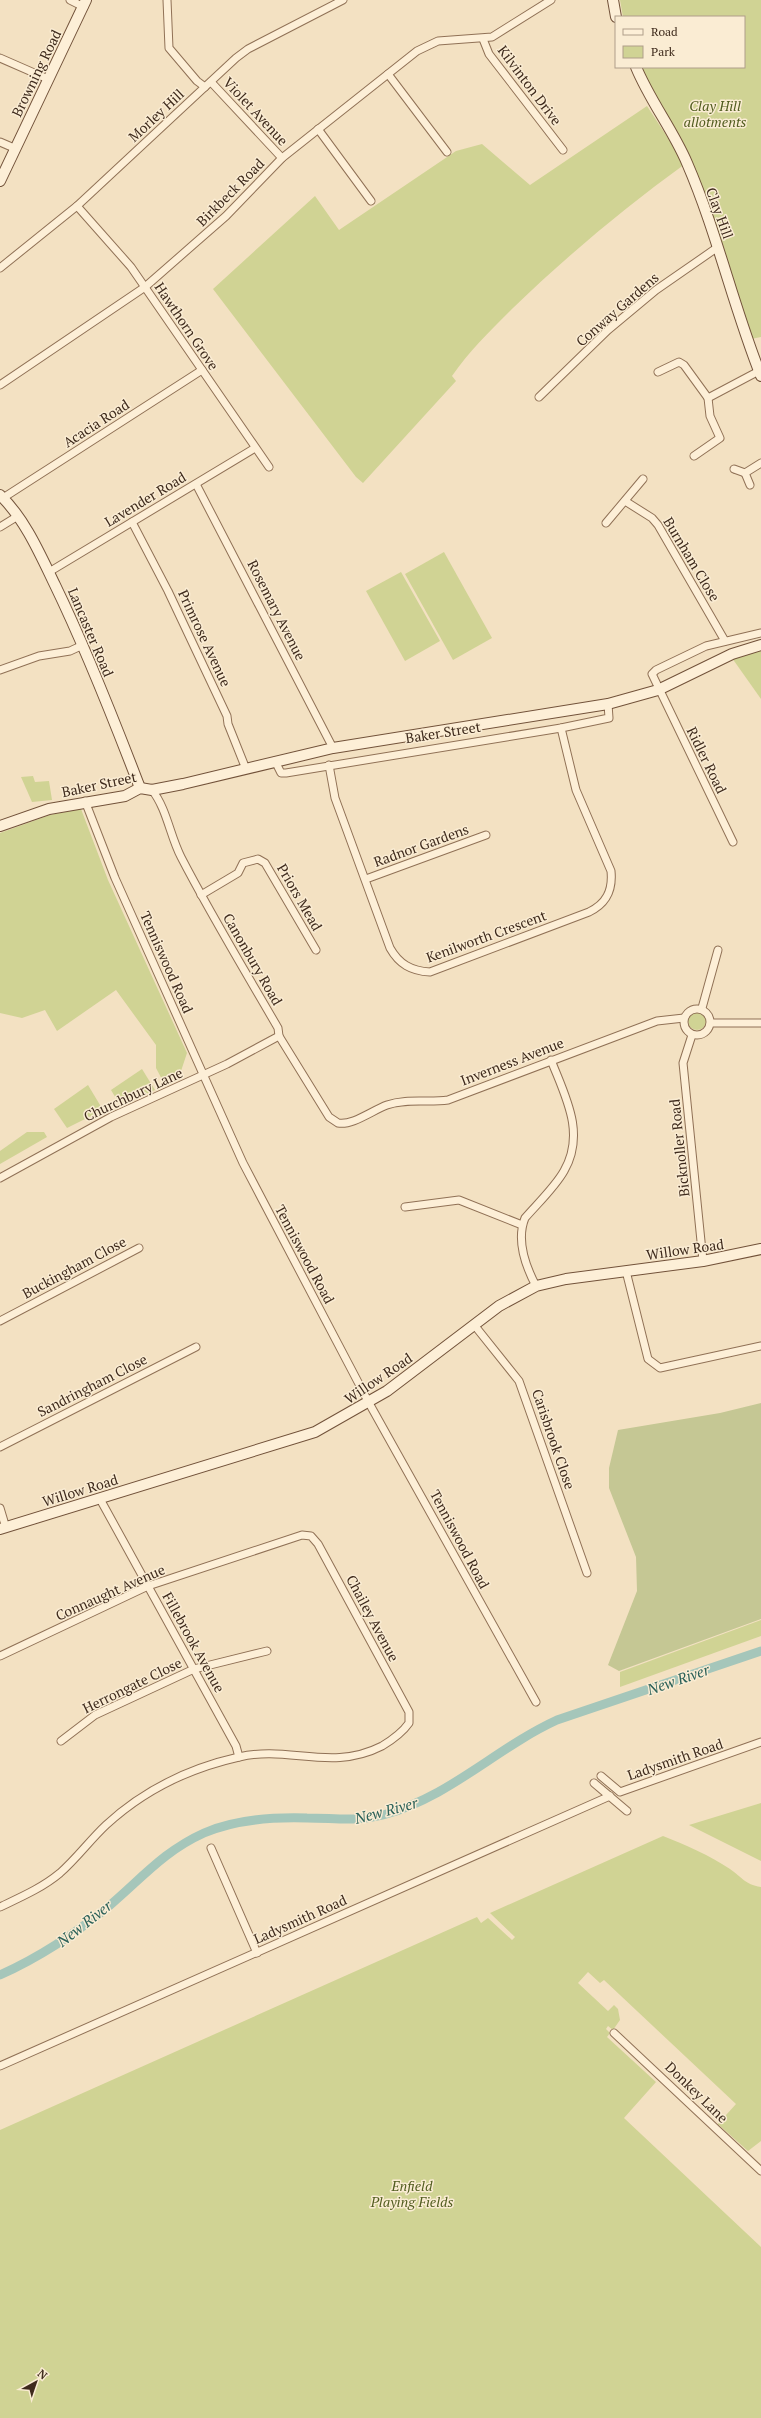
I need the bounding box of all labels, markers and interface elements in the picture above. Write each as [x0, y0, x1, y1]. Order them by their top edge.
legend [615, 16, 745, 68]
text: Road [651, 24, 678, 39]
street label: Browning Road [7, 26, 65, 120]
street label: Kilvinton Drive [494, 41, 566, 129]
text: Park [651, 44, 676, 59]
street label: Violet Avenue [219, 73, 293, 149]
street label: Morley Hill [124, 84, 188, 146]
park label: Clay Hill allotments [684, 96, 747, 131]
street label: Birkbeck Road [192, 154, 268, 230]
street label: Clay Hill [702, 185, 738, 241]
street label: Conway Gardens [572, 268, 662, 350]
street label: Hawthorn Grove [151, 278, 223, 374]
street label: Acacia Road [59, 394, 133, 451]
street label: Lavender Road [101, 467, 189, 531]
street label: Burnham Close [659, 513, 725, 605]
street label: Rosemary Avenue [243, 557, 311, 663]
street label: Lancaster Road [64, 585, 118, 680]
street label: Primrose Avenue [174, 586, 236, 690]
street label: Baker Street [404, 717, 483, 747]
street label: Ridler Road [683, 723, 731, 797]
street label: Baker Street [60, 767, 139, 801]
street label: Radnor Gardens [371, 819, 471, 871]
street label: Priors Mead [273, 860, 327, 934]
street label: Kenilworth Crescent [423, 905, 549, 967]
street label: Tenniswood Road [136, 908, 198, 1016]
street label: Canonbury Road [219, 909, 287, 1009]
street label: Inverness Avenue [458, 1033, 566, 1089]
street label: Churchbury Lane [80, 1063, 186, 1125]
street label: Bicknoller Road [664, 1098, 694, 1198]
street label: Tenniswood Road [271, 1201, 339, 1307]
street label: Buckingham Close [19, 1232, 129, 1302]
street label: Willow Road [645, 1234, 725, 1264]
street label: Willow Road [340, 1348, 416, 1408]
street label: Sandringham Close [34, 1349, 150, 1421]
street label: Carisbrook Close [528, 1386, 580, 1492]
street label: Willow Road [40, 1469, 120, 1511]
street label: Tenniswood Road [426, 1486, 494, 1592]
street label: Connaught Avenue [52, 1559, 168, 1625]
street label: Chailey Avenue [342, 1571, 404, 1665]
street label: Fillebrook Avenue [159, 1588, 229, 1696]
street label: Herrongate Close [79, 1653, 185, 1717]
water label: New River [643, 1659, 713, 1699]
street label: Ladysmith Road [625, 1734, 726, 1784]
water label: New River [351, 1792, 421, 1828]
street label: Ladysmith Road [250, 1890, 350, 1948]
water label: New River [52, 1895, 116, 1951]
street label: Donkey Lane [661, 2057, 733, 2127]
park label: Enfield Playing Fields [370, 2176, 454, 2211]
north arrow [16, 2362, 56, 2402]
text: N [35, 2366, 51, 2383]

